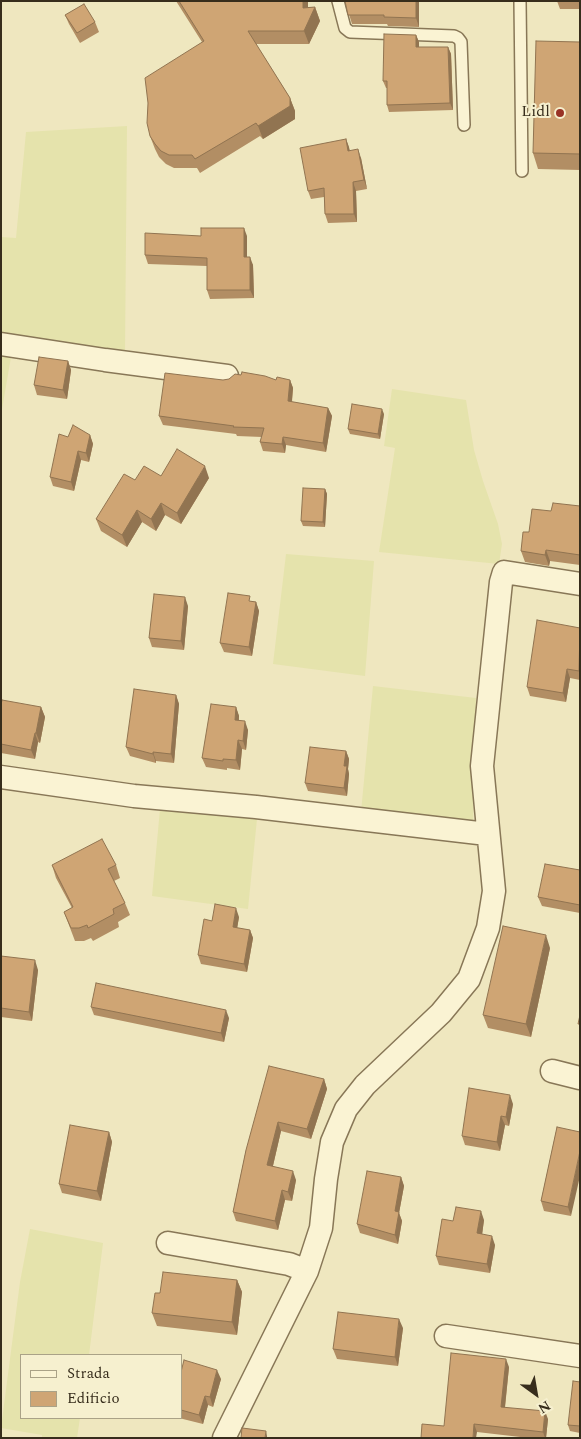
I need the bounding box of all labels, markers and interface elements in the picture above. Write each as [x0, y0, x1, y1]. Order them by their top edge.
place label: Lidl [521, 103, 550, 123]
marker: Lidl [554, 107, 566, 119]
legend [20, 1354, 182, 1419]
text: Strada [67, 1362, 110, 1385]
north arrow [511, 1369, 561, 1419]
text: Edificio [67, 1387, 120, 1410]
text: N [534, 1395, 555, 1419]

